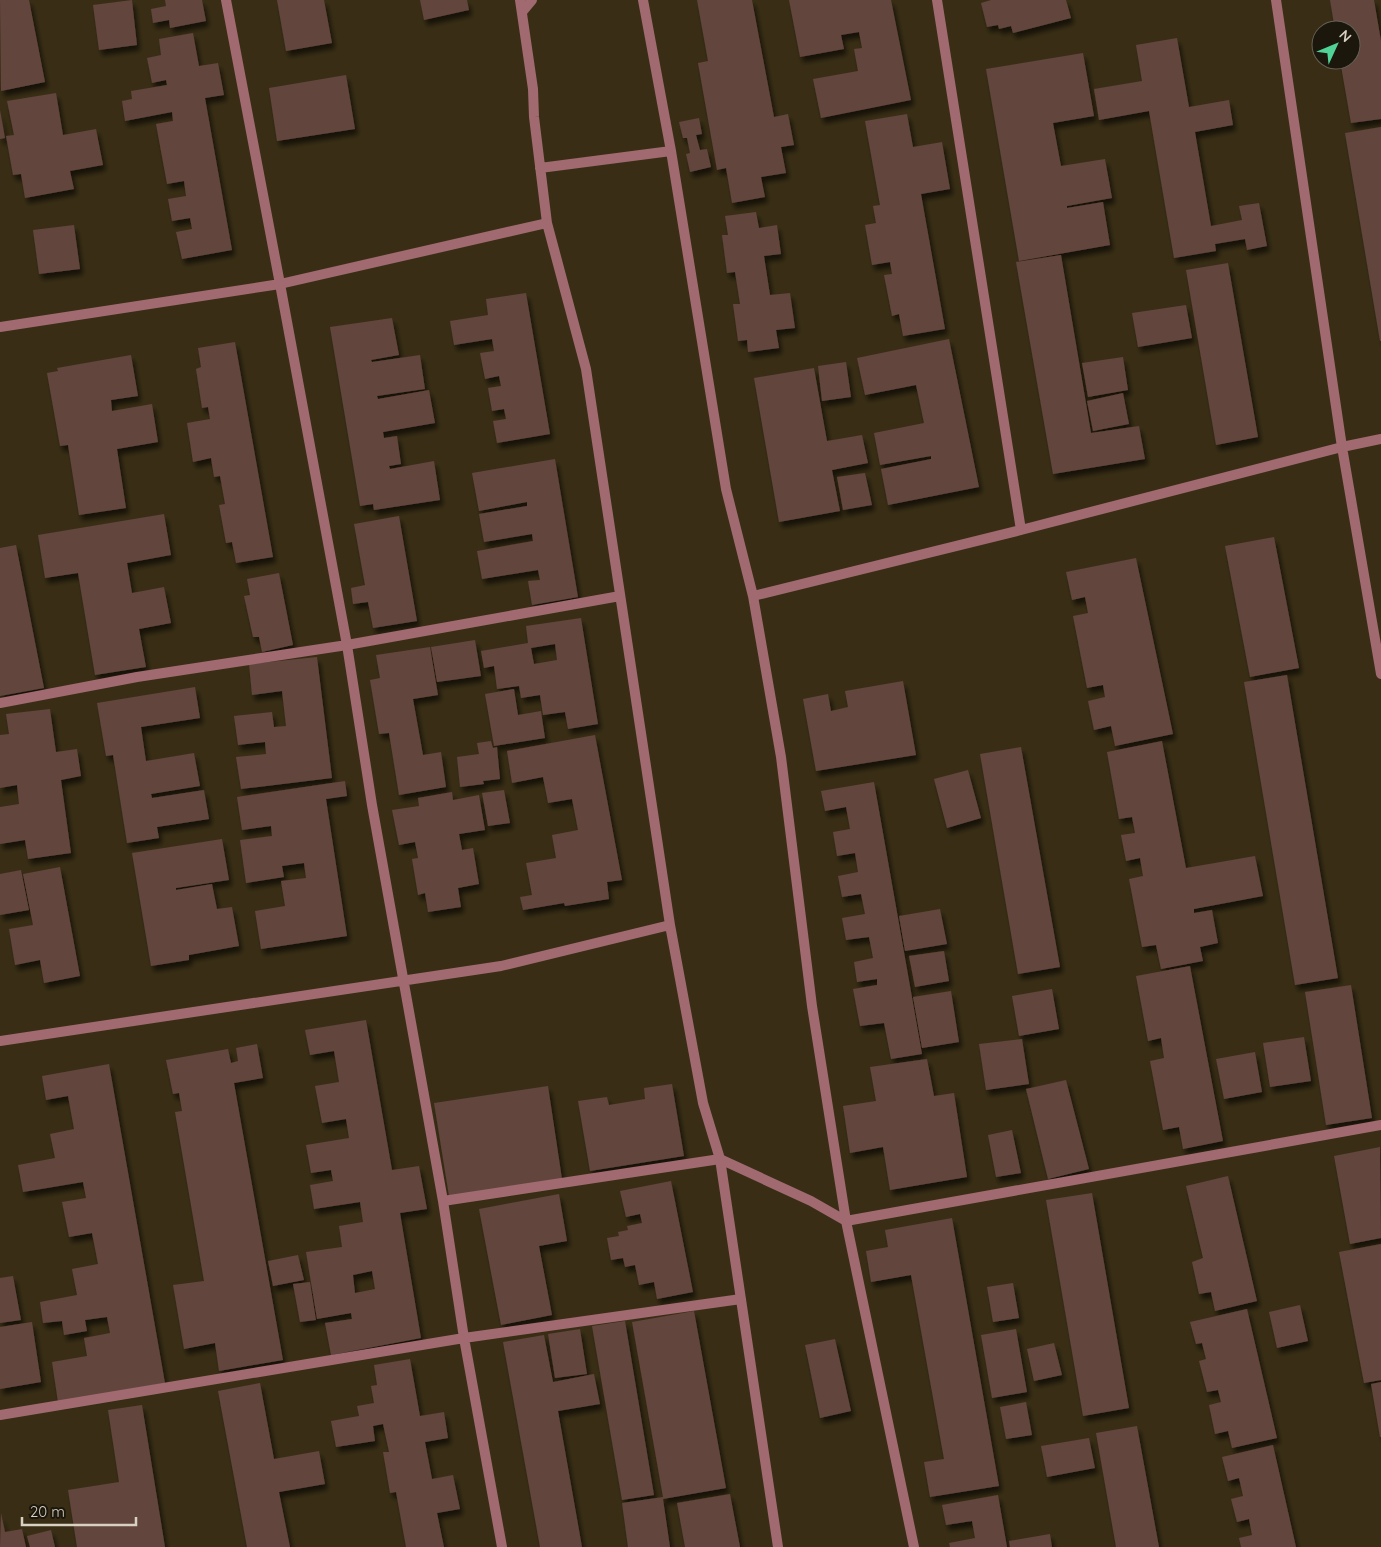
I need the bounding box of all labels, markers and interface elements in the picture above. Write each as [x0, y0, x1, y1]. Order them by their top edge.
north arrow [1311, 20, 1361, 70]
text: N [1335, 26, 1355, 46]
scale bar [22, 1494, 136, 1526]
text: 20 m [30, 1502, 65, 1521]

